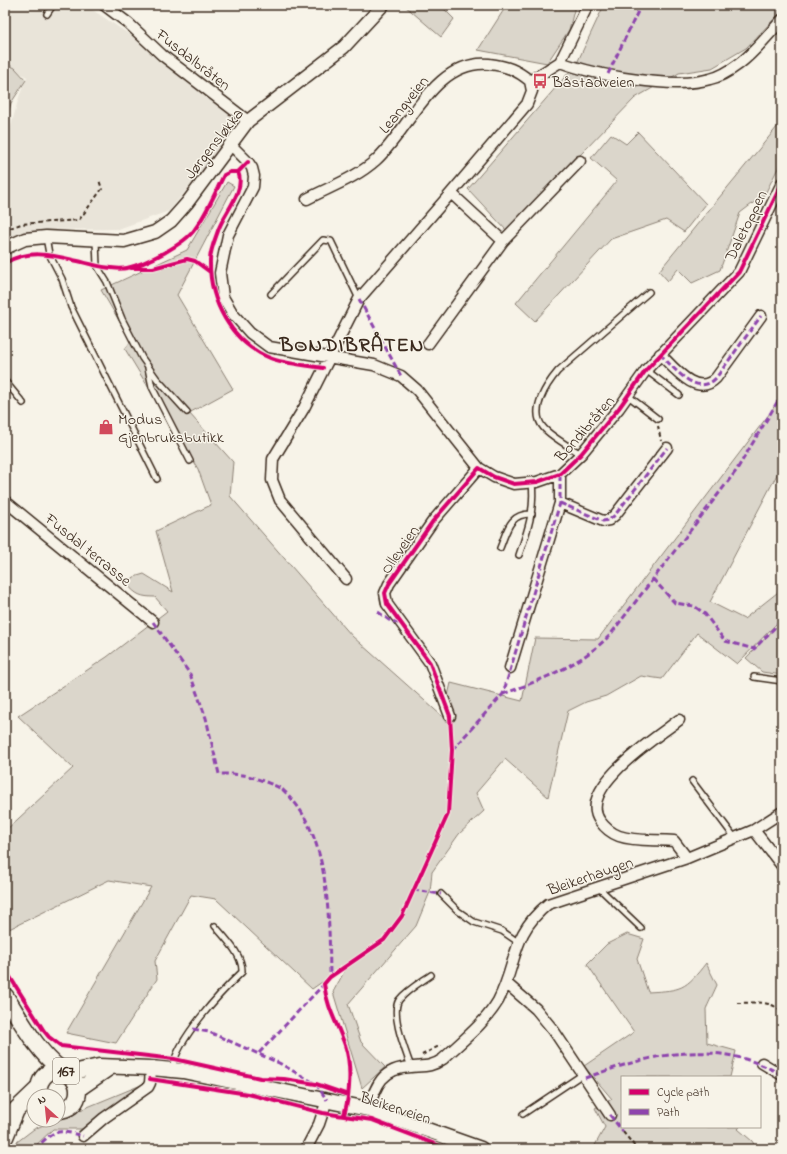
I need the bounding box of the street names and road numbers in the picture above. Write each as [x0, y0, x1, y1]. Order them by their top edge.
street label: Fusdalbråten [149, 23, 235, 98]
street label: Leangveien [374, 71, 436, 139]
street label: Jørgensløkka [179, 103, 250, 185]
street label: Daletoppen [719, 186, 774, 266]
street label: Bondibråten [549, 391, 621, 469]
street label: Fusdal terrasse [38, 507, 137, 594]
street label: Olleveien [375, 521, 426, 579]
street label: Bleikerhaugen [544, 851, 637, 903]
road number: 167 [53, 1058, 79, 1084]
street label: Bleikerveien [356, 1086, 434, 1132]

